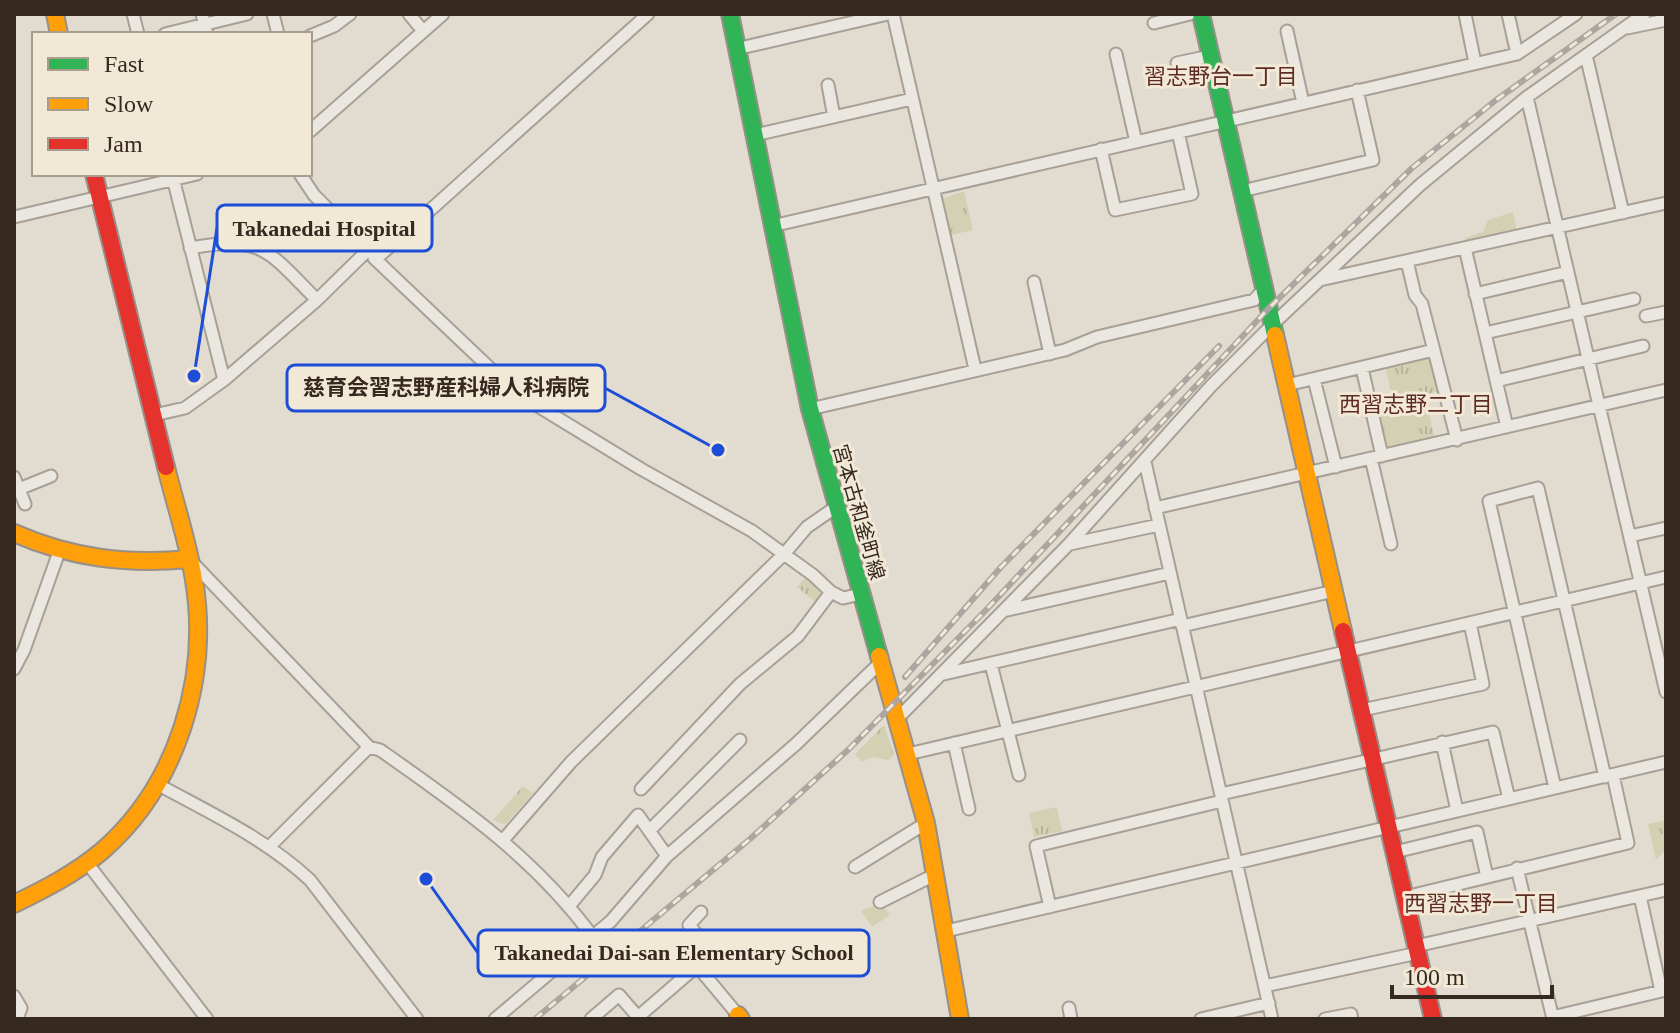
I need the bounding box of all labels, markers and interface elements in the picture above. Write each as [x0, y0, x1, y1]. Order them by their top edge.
legend [32, 32, 312, 176]
text: Fast [104, 51, 144, 77]
district label: 習志野台一丁目 [1144, 64, 1298, 89]
text: Slow [104, 91, 154, 117]
text: Jam [104, 131, 143, 157]
callout: Takanedai Hospital [217, 205, 432, 251]
text: Takanedai Hospital [232, 216, 416, 241]
callout: 慈育会習志野産科婦人科病院 [287, 365, 605, 411]
text: 慈育会習志野産科婦人科病院 [303, 375, 589, 400]
district label: 西習志野二丁目 [1339, 392, 1493, 417]
street label: 宮本古和釜町線 [829, 442, 889, 582]
district label: 西習志野一丁目 [1404, 891, 1558, 916]
callout: Takanedai Dai-san Elementary School [478, 930, 869, 976]
text: Takanedai Dai-san Elementary School [494, 940, 854, 965]
scale bar [1392, 949, 1552, 999]
text: 100 m [1404, 964, 1465, 990]

